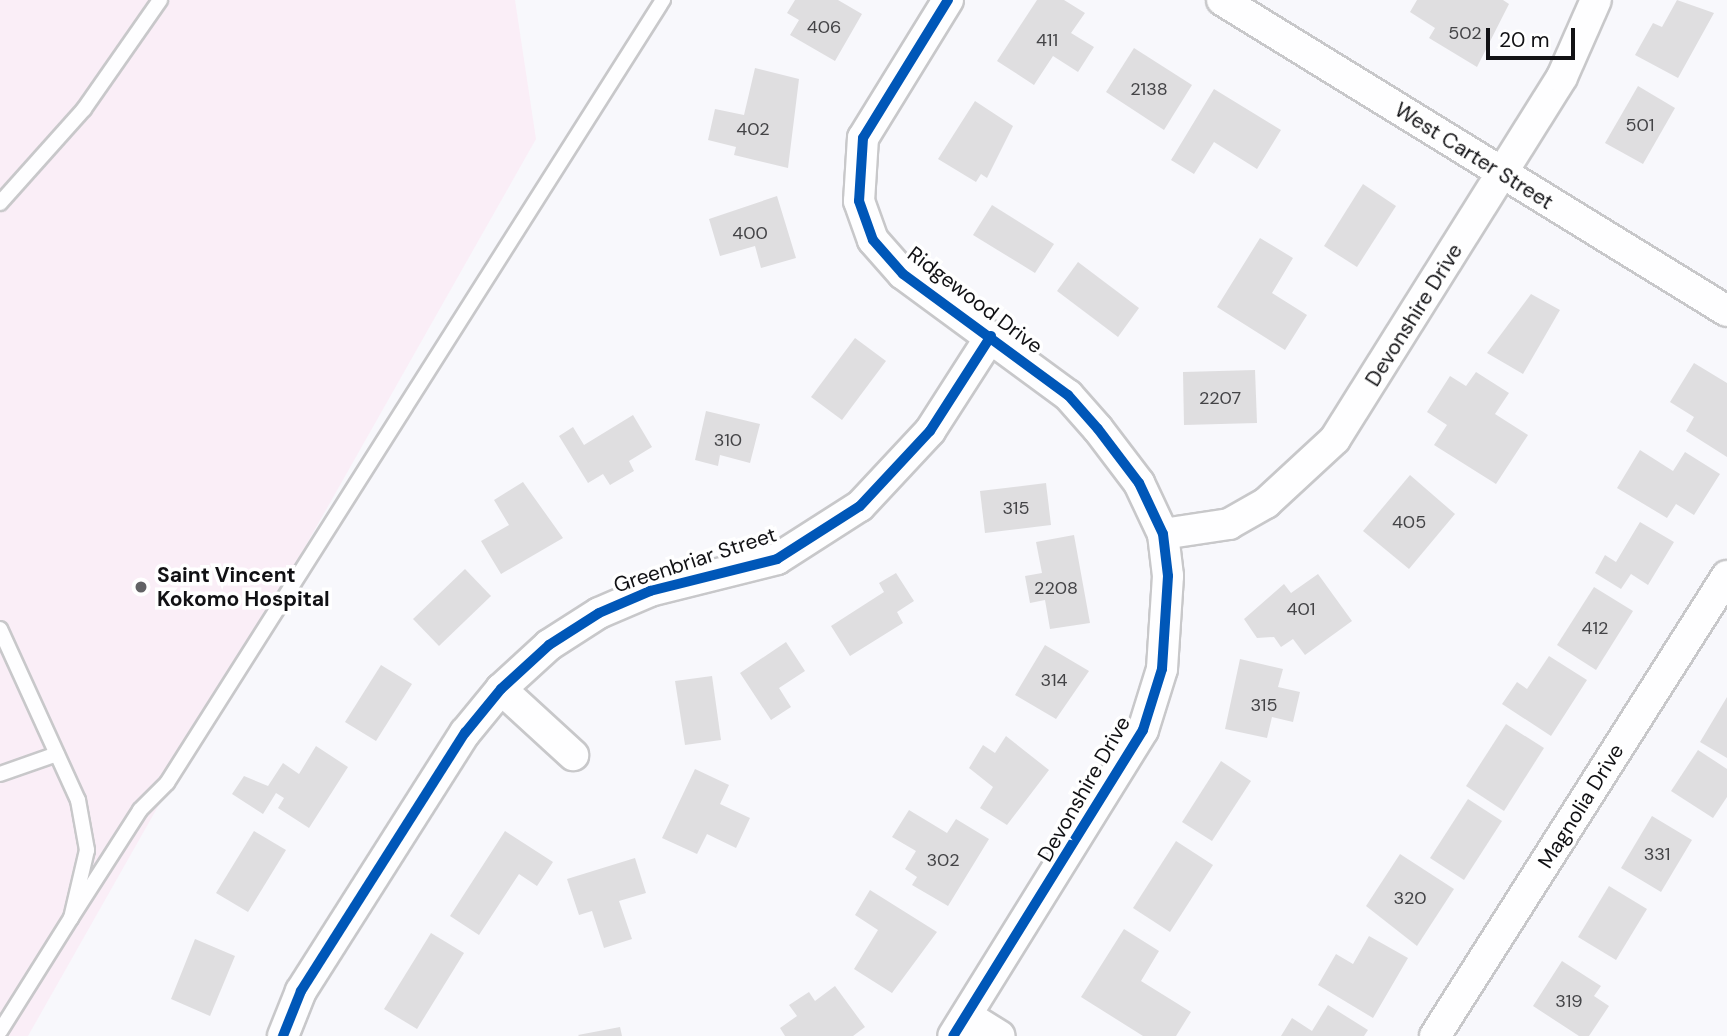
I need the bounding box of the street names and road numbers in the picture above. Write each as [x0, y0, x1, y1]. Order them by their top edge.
street label: West Carter Street [1390, 97, 1558, 215]
street label: Devonshire Drive [1360, 239, 1468, 391]
street label: Ridgewood Drive [903, 241, 1047, 359]
street label: Greenbriar Street [611, 522, 779, 598]
street label: Devonshire Drive [1032, 712, 1136, 866]
street label: Magnolia Drive [1533, 739, 1629, 873]

